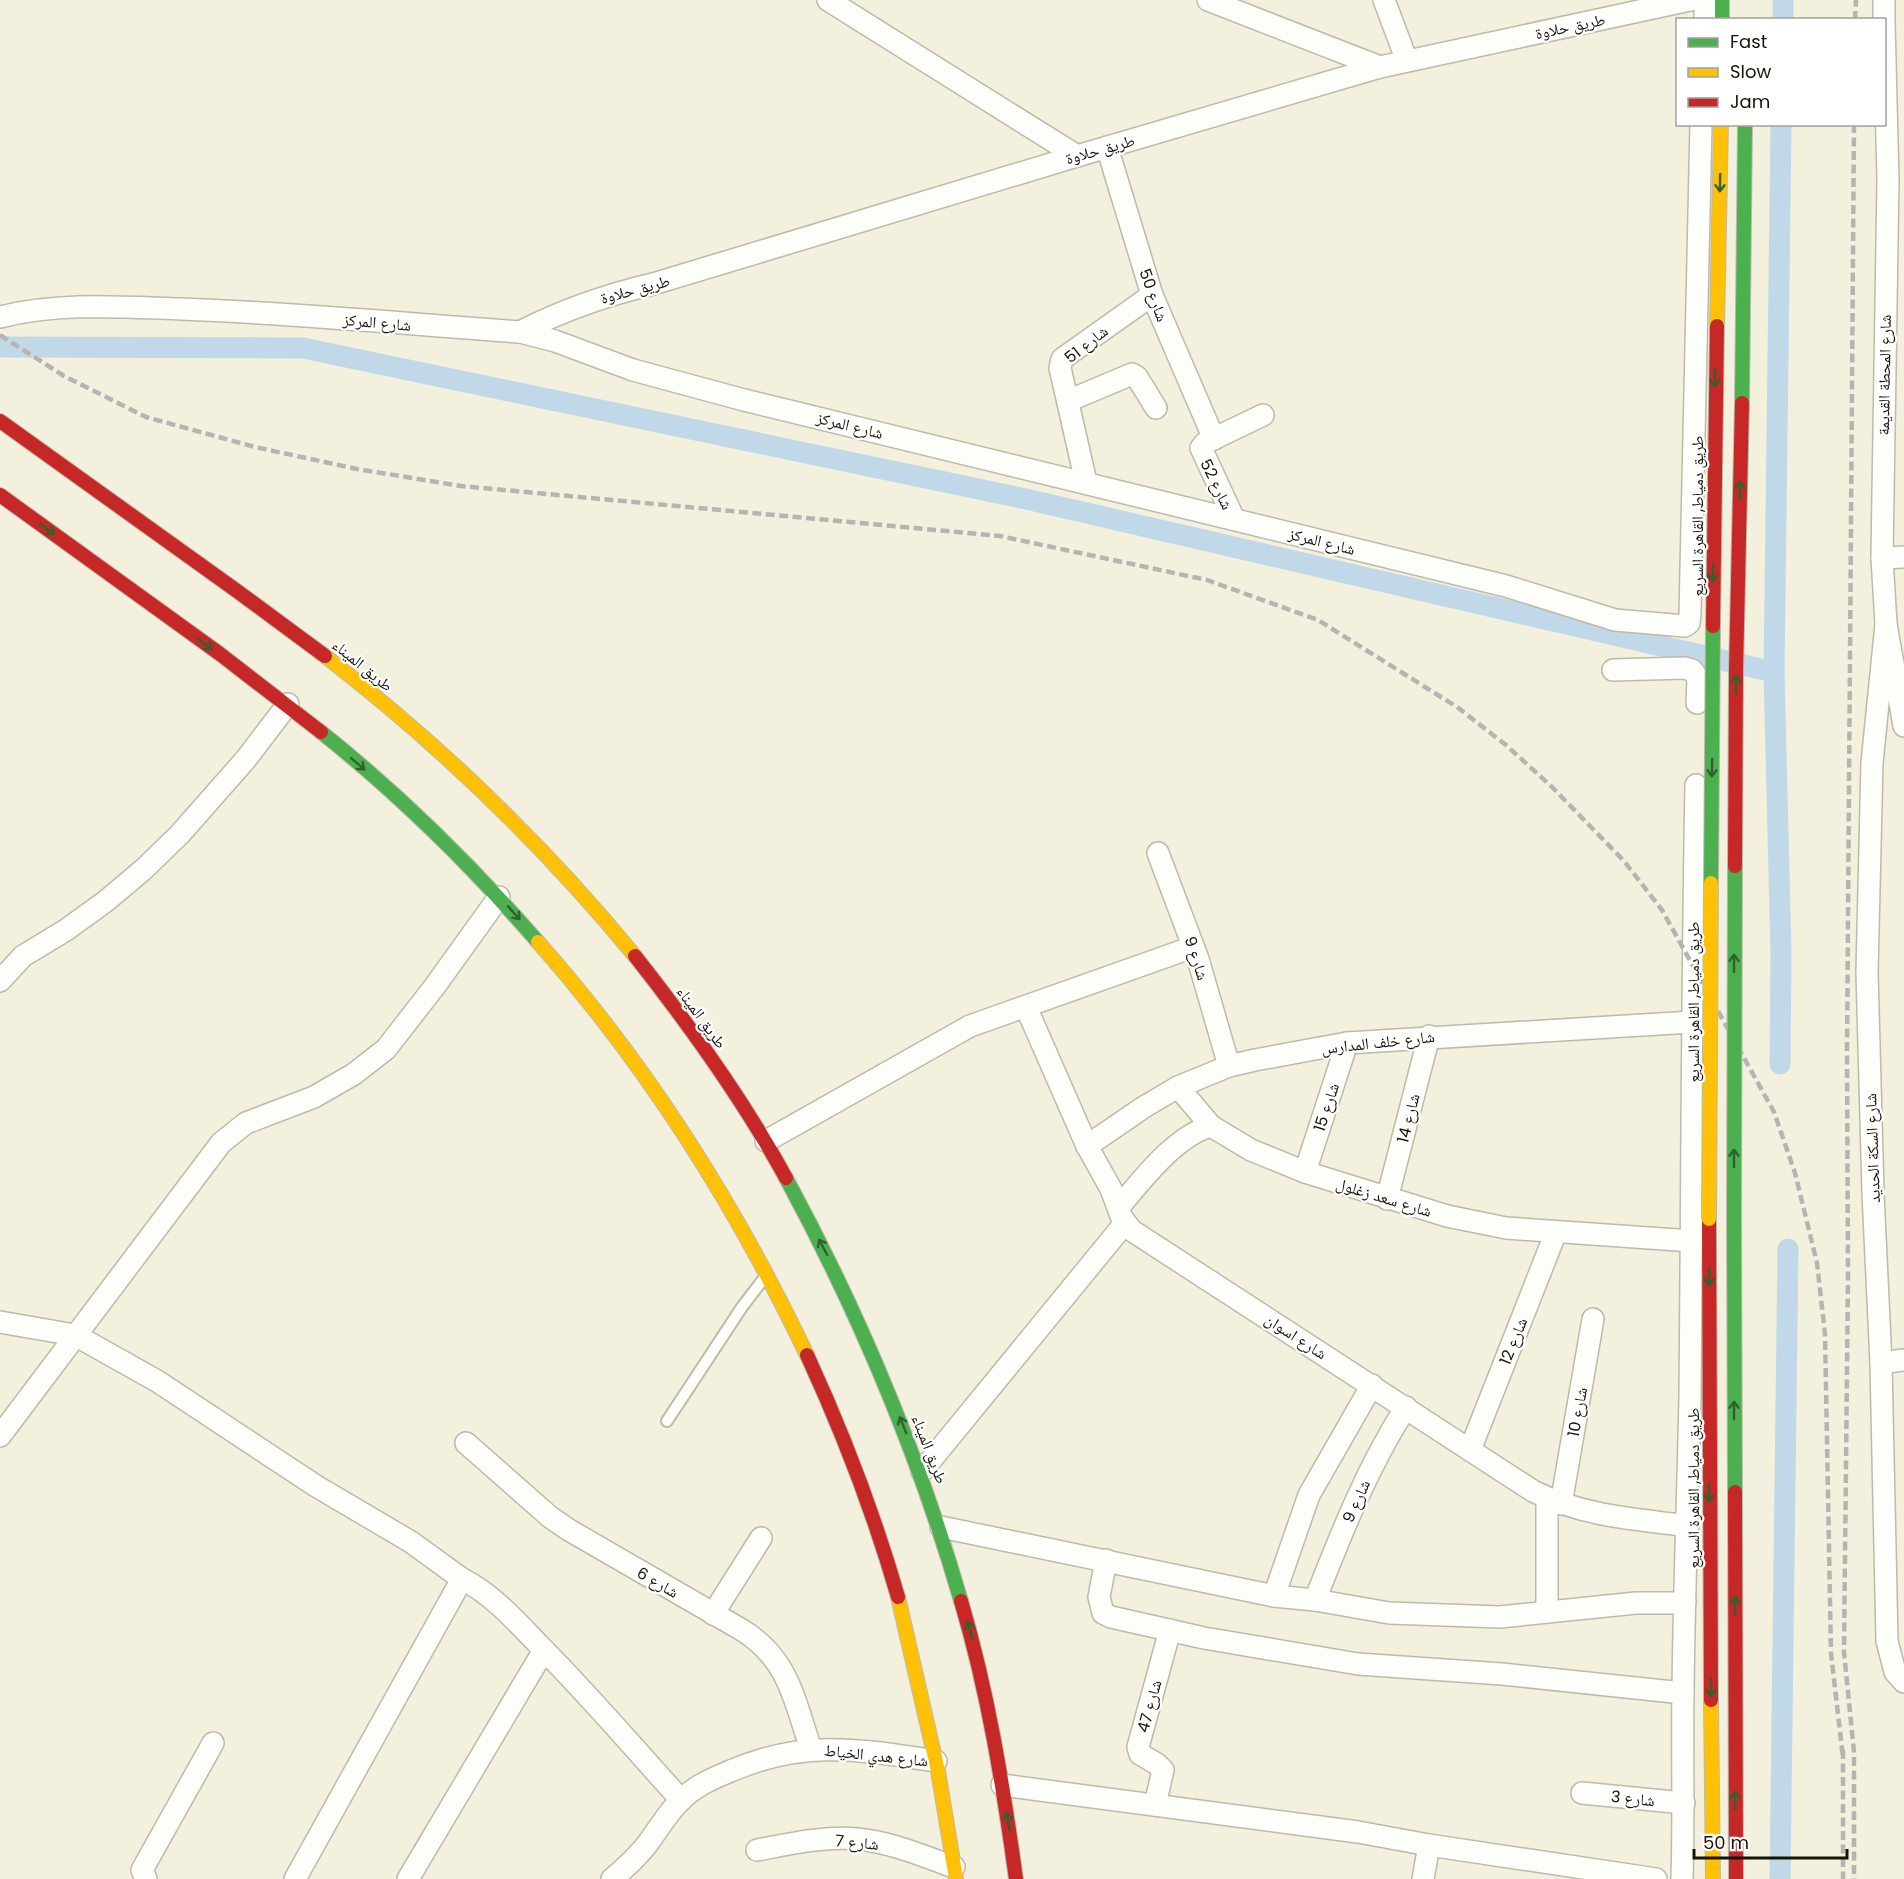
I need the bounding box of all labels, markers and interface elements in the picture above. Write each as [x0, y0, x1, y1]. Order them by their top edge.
street label: طريق حلاوة [1533, 8, 1607, 45]
legend [1676, 18, 1886, 126]
text: Fast [1730, 29, 1767, 54]
text: Slow [1730, 59, 1772, 84]
text: Jam [1730, 89, 1770, 114]
street label: طريق حلاوة [1063, 129, 1137, 170]
one-way arrow [1714, 172, 1726, 192]
street label: شارع 50 [1133, 265, 1174, 325]
street label: طريق حلاوة [598, 269, 672, 310]
street label: شارع المركز [341, 308, 412, 337]
street label: شارع المحطة القديمة [1872, 314, 1897, 436]
street label: شارع 51 [1060, 320, 1113, 369]
one-way arrow [1709, 367, 1721, 387]
street label: شارع المركز [813, 406, 886, 445]
street label: طريق دمياط, القاهرة السريع [1686, 436, 1709, 596]
street label: شارع 52 [1194, 455, 1239, 514]
one-way arrow [1734, 480, 1746, 500]
street label: شارع المركز [1285, 522, 1358, 561]
one-way arrow [39, 523, 55, 535]
one-way arrow [1707, 562, 1719, 582]
street label: طريق الميناء [327, 634, 398, 697]
one-way arrow [197, 638, 213, 650]
one-way arrow [1730, 675, 1742, 695]
one-way arrow [351, 757, 366, 771]
one-way arrow [1706, 757, 1717, 777]
one-way arrow [507, 906, 521, 921]
street label: طريق دمياط, القاهرة السريع [1682, 922, 1705, 1082]
street label: شارع 9 [1179, 933, 1214, 983]
one-way arrow [1728, 954, 1740, 974]
street label: طريق الميناء [671, 981, 732, 1053]
street label: شارع خلف المدارس [1320, 1025, 1436, 1060]
street label: شارع 15 [1308, 1080, 1345, 1134]
street label: شارع 14 [1391, 1091, 1426, 1145]
street label: شارع السكة الحديد [1859, 1093, 1886, 1203]
one-way arrow [1728, 1149, 1740, 1169]
street label: شارع سعد زغلول [1333, 1172, 1435, 1223]
one-way arrow [817, 1239, 828, 1257]
one-way arrow [1703, 1267, 1715, 1287]
street label: شارع اسوان [1260, 1308, 1331, 1365]
street label: شارع 12 [1494, 1314, 1533, 1368]
street label: شارع 10 [1562, 1386, 1593, 1439]
one-way arrow [1728, 1400, 1740, 1420]
street label: طريق دمياط, القاهرة السريع [1682, 1408, 1705, 1568]
street label: طريق الميناء [906, 1411, 953, 1487]
one-way arrow [897, 1416, 908, 1434]
street label: شارع 9 [1337, 1476, 1376, 1526]
one-way arrow [1703, 1483, 1715, 1503]
street label: شارع 6 [633, 1561, 683, 1604]
one-way arrow [1729, 1595, 1741, 1615]
one-way arrow [964, 1621, 976, 1640]
street label: شارع 47 [1131, 1677, 1168, 1735]
one-way arrow [1705, 1678, 1716, 1698]
street label: شارع هدي الخياط [823, 1739, 929, 1773]
street label: شارع 3 [1610, 1785, 1656, 1812]
one-way arrow [1729, 1790, 1741, 1810]
one-way arrow [1002, 1812, 1013, 1831]
scale bar [1694, 1822, 1847, 1860]
street label: شارع 7 [834, 1829, 880, 1856]
text: 50 m [1703, 1830, 1749, 1855]

